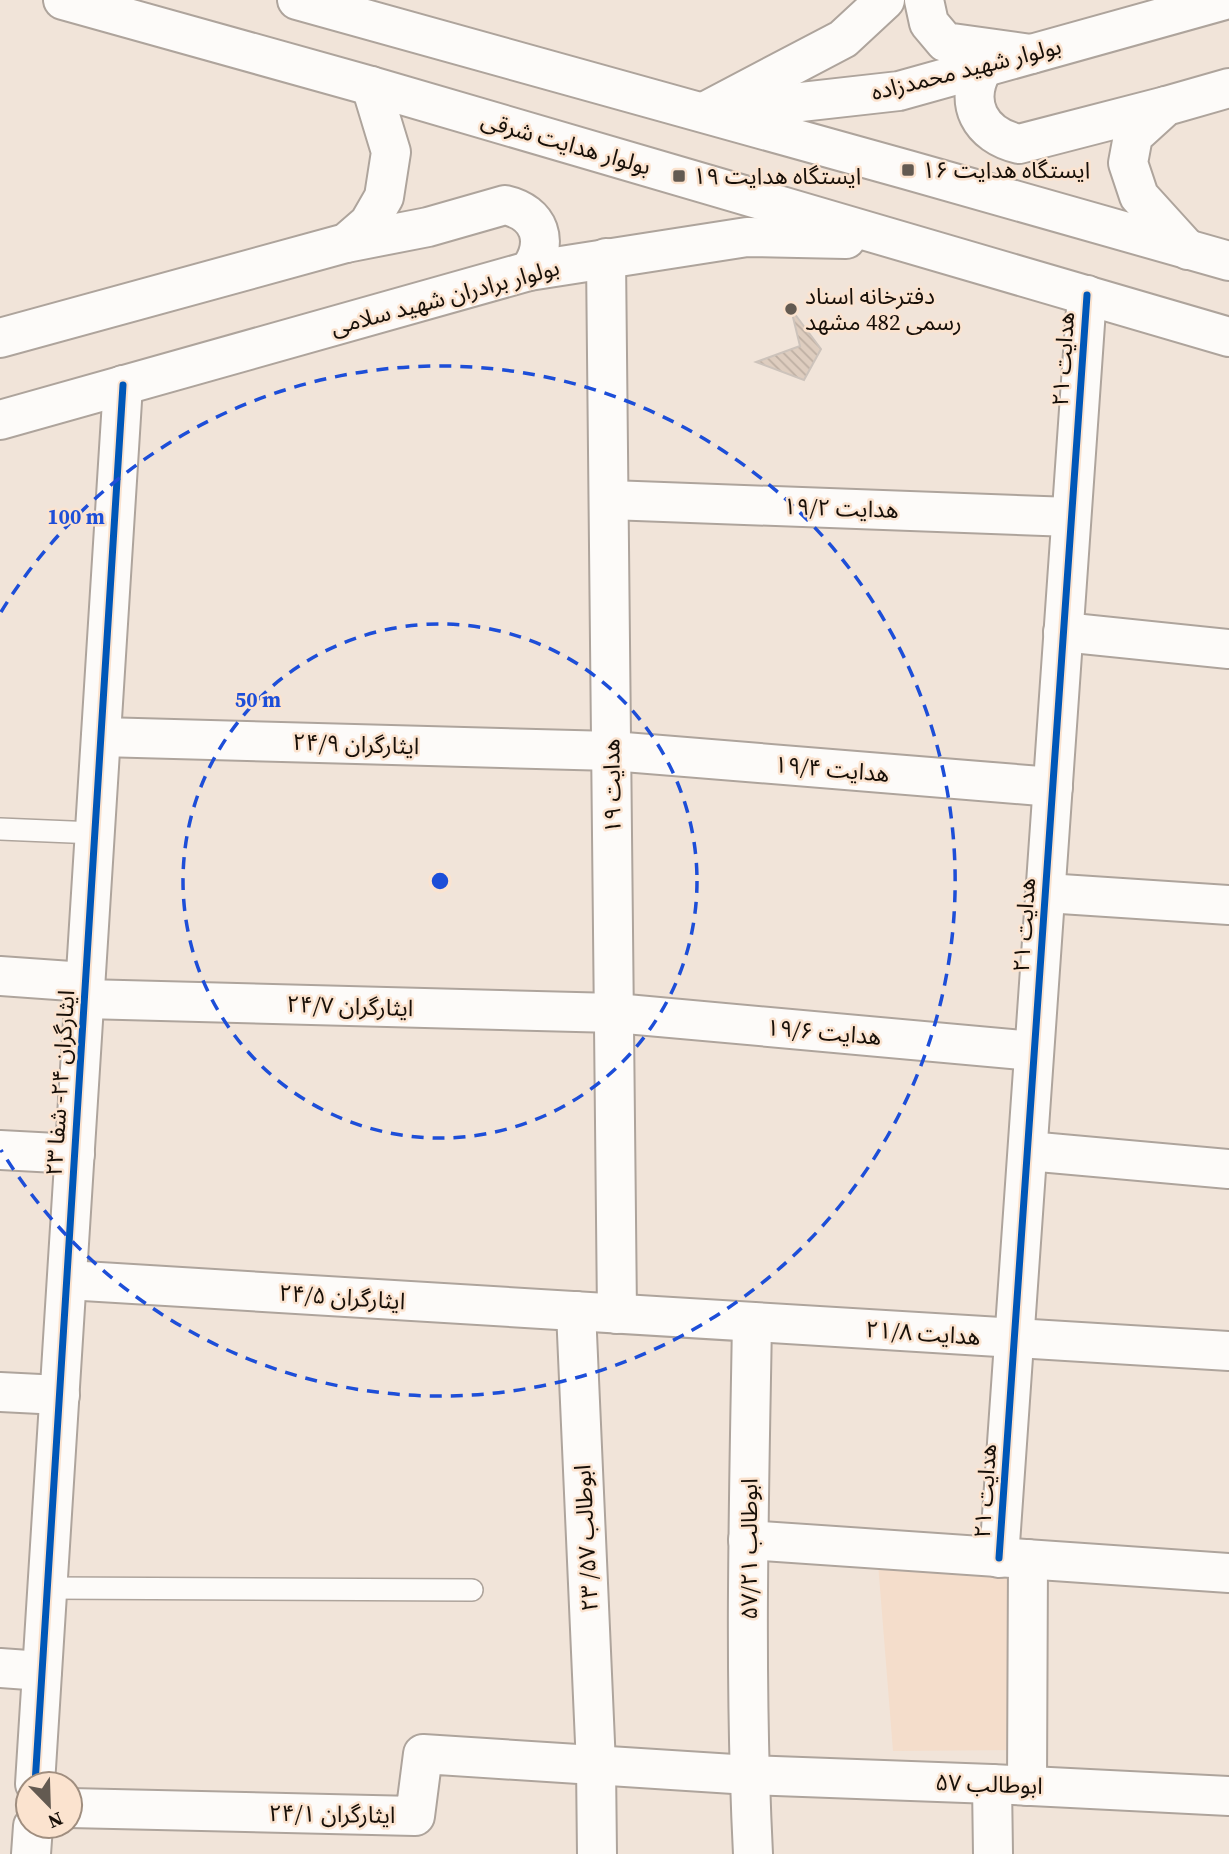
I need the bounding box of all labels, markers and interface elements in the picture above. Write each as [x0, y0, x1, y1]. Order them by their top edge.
street label: بولوار شهید محمدزاده [868, 30, 1064, 108]
street label: بولوار هدایت شرقی [477, 103, 655, 183]
place label: ایستگاه هدایت ۱۶ [922, 154, 1090, 186]
place label: ایستگاه هدایت ۱۹ [693, 160, 861, 192]
marker: ایستگاه هدایت ۱۶ [900, 162, 916, 178]
marker: ایستگاه هدایت ۱۹ [671, 168, 687, 184]
street label: بولوار برادران شهید سلامی [327, 251, 563, 343]
place label: دفترخانه اسناد رسمی 482 مشهد [805, 280, 962, 338]
marker: دفترخانه اسناد رسمی 482 مشهد [783, 301, 799, 317]
street label: هدایت ۲۱ [1044, 311, 1082, 407]
street label: هدایت ۱۹/۲ [783, 490, 899, 526]
text: 100 m [47, 502, 105, 531]
text: 50 m [235, 685, 281, 714]
street label: ایثارگران ۲۴/۹ [292, 726, 420, 762]
street label: هدایت ۱۹ [595, 738, 629, 834]
street label: هدایت ۱۹/۴ [773, 748, 891, 790]
centre of rings [428, 869, 452, 893]
street label: هدایت ۲۱ [1005, 877, 1043, 973]
street label: ایثارگران ۲۴/۷ [286, 988, 414, 1024]
street label: ایثارگران ۲۴- شفا ۲۳ [38, 989, 82, 1177]
street label: هدایت ۱۹/۶ [765, 1011, 883, 1053]
street label: ایثارگران ۲۴/۵ [278, 1277, 406, 1317]
street label: هدایت ۲۱/۸ [864, 1313, 982, 1353]
street label: هدایت ۲۱ [966, 1443, 1004, 1539]
street label: ابوطالب ۵۷/ ۲۳ [566, 1464, 606, 1612]
street label: ابوطالب ۵۷/۲۱ [733, 1478, 765, 1620]
street label: ابوطالب ۵۷ [935, 1766, 1043, 1802]
north arrow [14, 1770, 84, 1840]
street label: ایثارگران ۲۴/۱ [268, 1797, 396, 1831]
text: N [44, 1806, 67, 1835]

